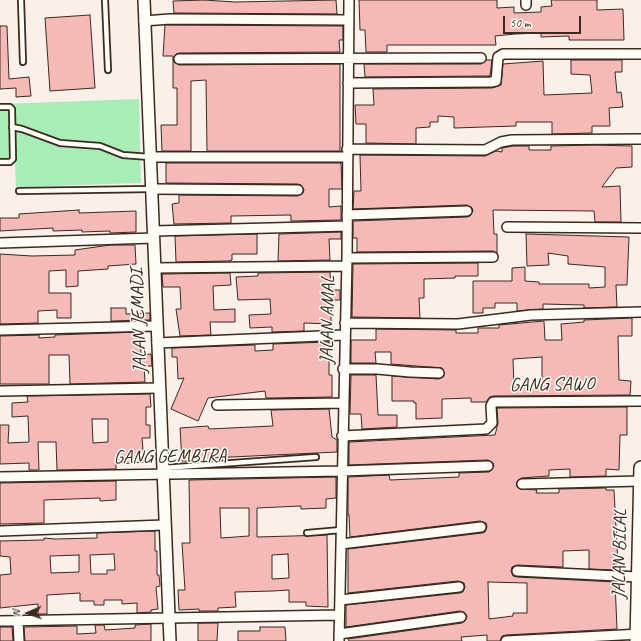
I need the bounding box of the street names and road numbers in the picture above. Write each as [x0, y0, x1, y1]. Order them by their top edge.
street label: JALAN JEMADI [126, 268, 152, 374]
street label: JALAN AMAL [316, 276, 340, 364]
street label: GANG SAWO [509, 373, 595, 397]
street label: GANG GEMBIRA [113, 445, 227, 469]
street label: JALAN BILAL [608, 509, 632, 599]

